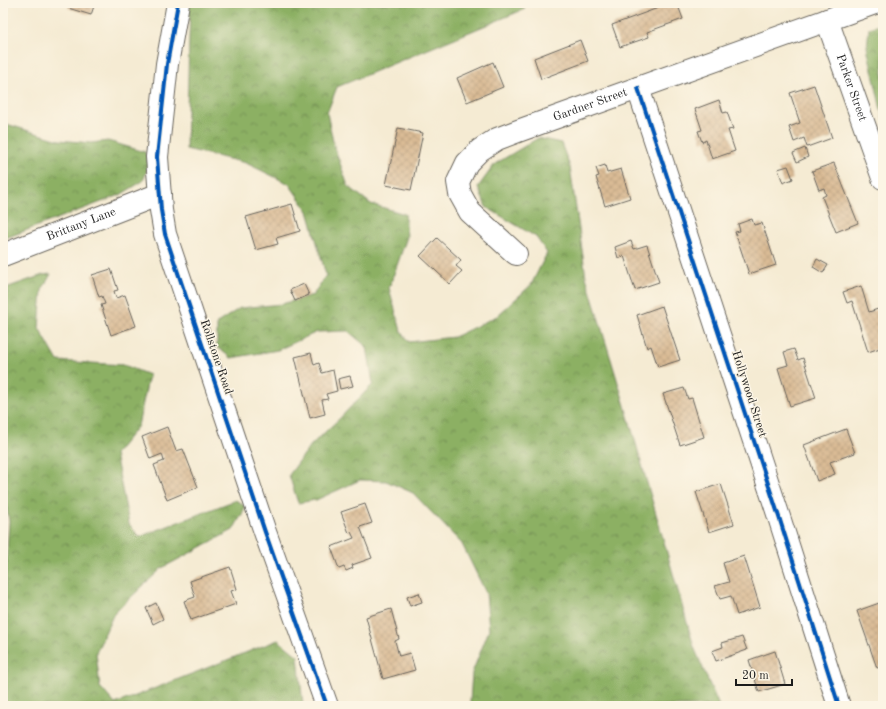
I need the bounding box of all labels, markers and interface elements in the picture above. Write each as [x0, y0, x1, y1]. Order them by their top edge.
street label: Parker Street [834, 53, 868, 123]
street label: Gardner Street [552, 86, 629, 124]
street label: Brittany Lane [45, 206, 118, 243]
street label: Rollstone Road [198, 318, 234, 396]
street label: Hollywood Street [729, 349, 769, 439]
scale bar [736, 661, 792, 687]
text: 20 m [742, 670, 769, 682]

